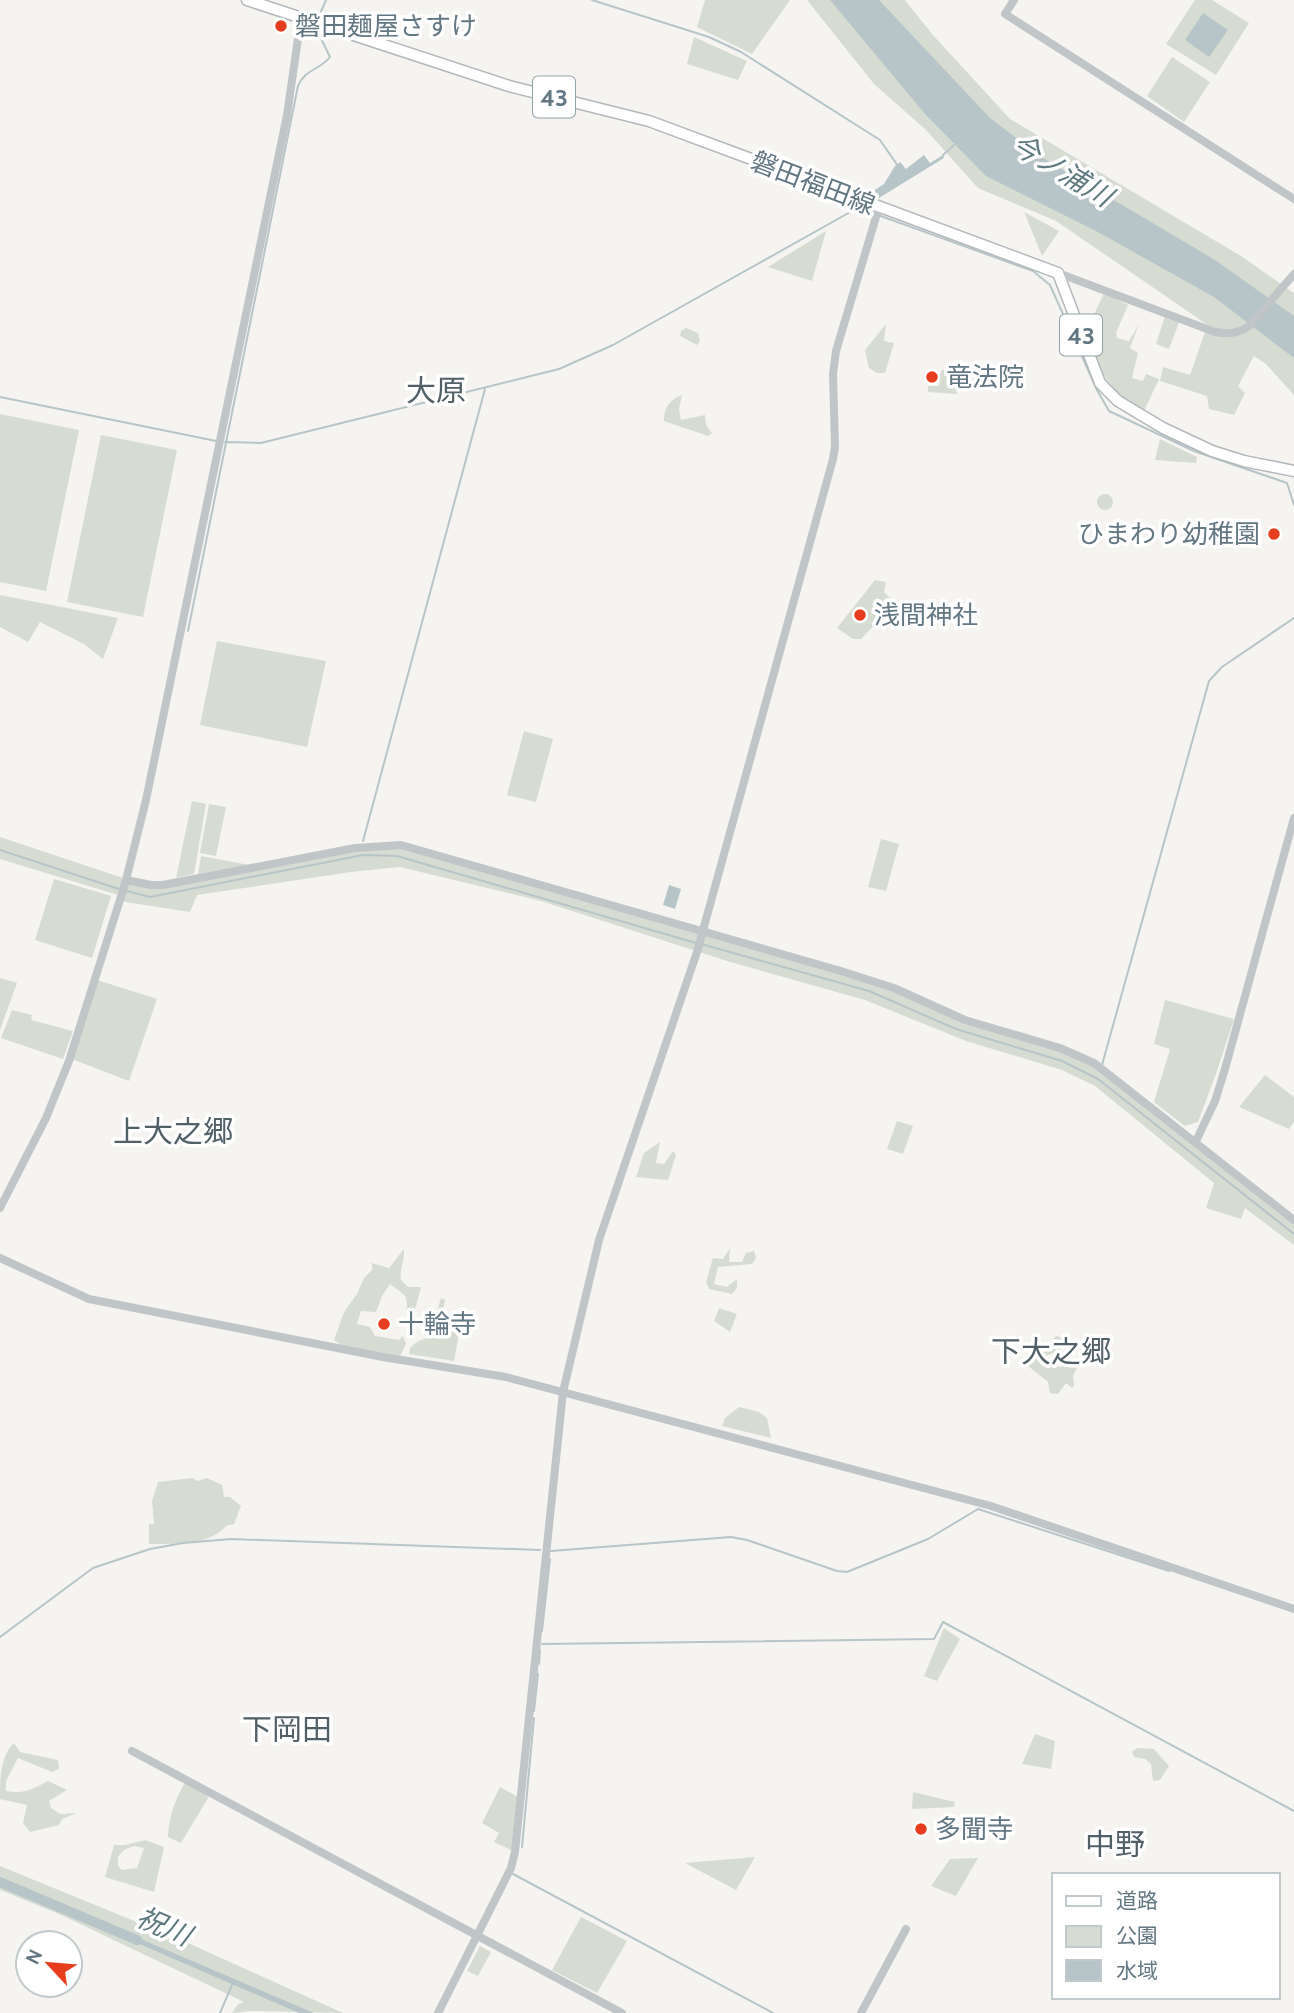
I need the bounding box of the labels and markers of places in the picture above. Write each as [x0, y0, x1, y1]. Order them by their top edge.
place label: 磐田麺屋さすけ [295, 10, 477, 42]
marker: 磐田麺屋さすけ [273, 18, 289, 34]
place label: 竜法院 [946, 361, 1024, 393]
marker: 竜法院 [924, 369, 940, 385]
place label: ひまわり幼稚園 [1078, 518, 1260, 550]
marker: ひまわり幼稚園 [1266, 526, 1282, 542]
place label: 浅間神社 [874, 599, 978, 631]
marker: 浅間神社 [852, 607, 868, 623]
place label: 十輪寺 [398, 1308, 476, 1340]
marker: 十輪寺 [376, 1316, 392, 1332]
place label: 多聞寺 [935, 1813, 1013, 1845]
marker: 多聞寺 [913, 1821, 929, 1837]

